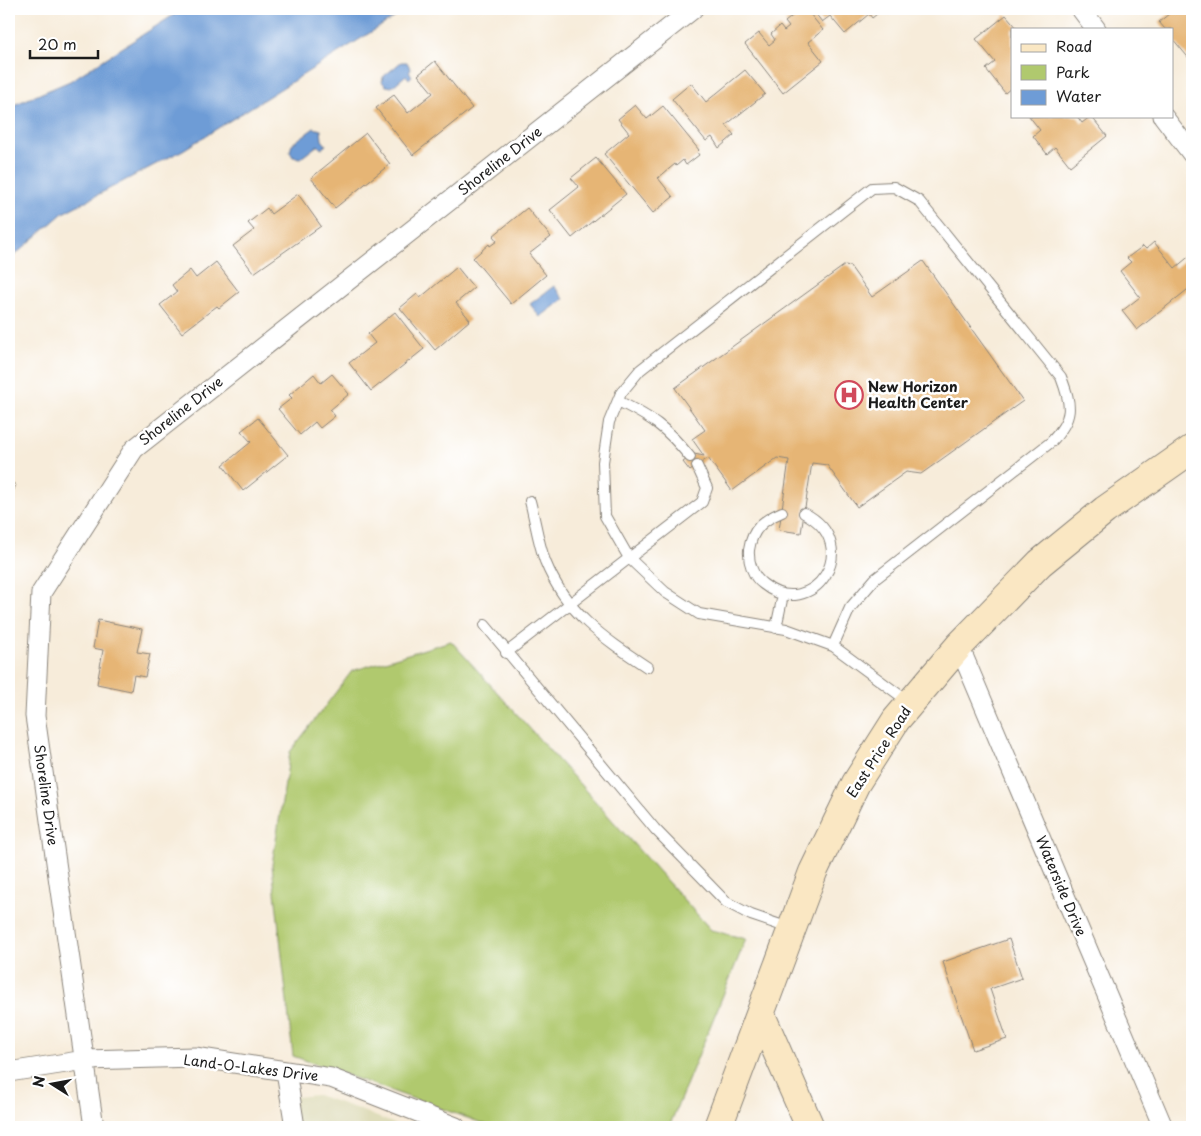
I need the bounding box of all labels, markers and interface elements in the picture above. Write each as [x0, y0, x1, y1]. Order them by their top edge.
scale bar [30, 28, 98, 60]
legend [1011, 28, 1174, 118]
text: 20 m [38, 32, 77, 55]
text: Road [1056, 34, 1092, 57]
text: Park [1056, 60, 1090, 83]
text: Water [1056, 84, 1101, 107]
street label: Shoreline Drive [453, 121, 546, 200]
street label: Shoreline Drive [134, 371, 227, 450]
place label: New Horizon Health Center [868, 376, 969, 413]
hospital icon: New Horizon Health Center [834, 380, 864, 410]
street label: East Price Road [841, 702, 916, 801]
street label: Shoreline Drive [29, 743, 64, 847]
street label: Waterside Drive [1031, 832, 1092, 939]
street label: Land-O-Lakes Drive [182, 1049, 320, 1086]
north arrow [28, 1058, 78, 1108]
text: N [27, 1074, 50, 1089]

